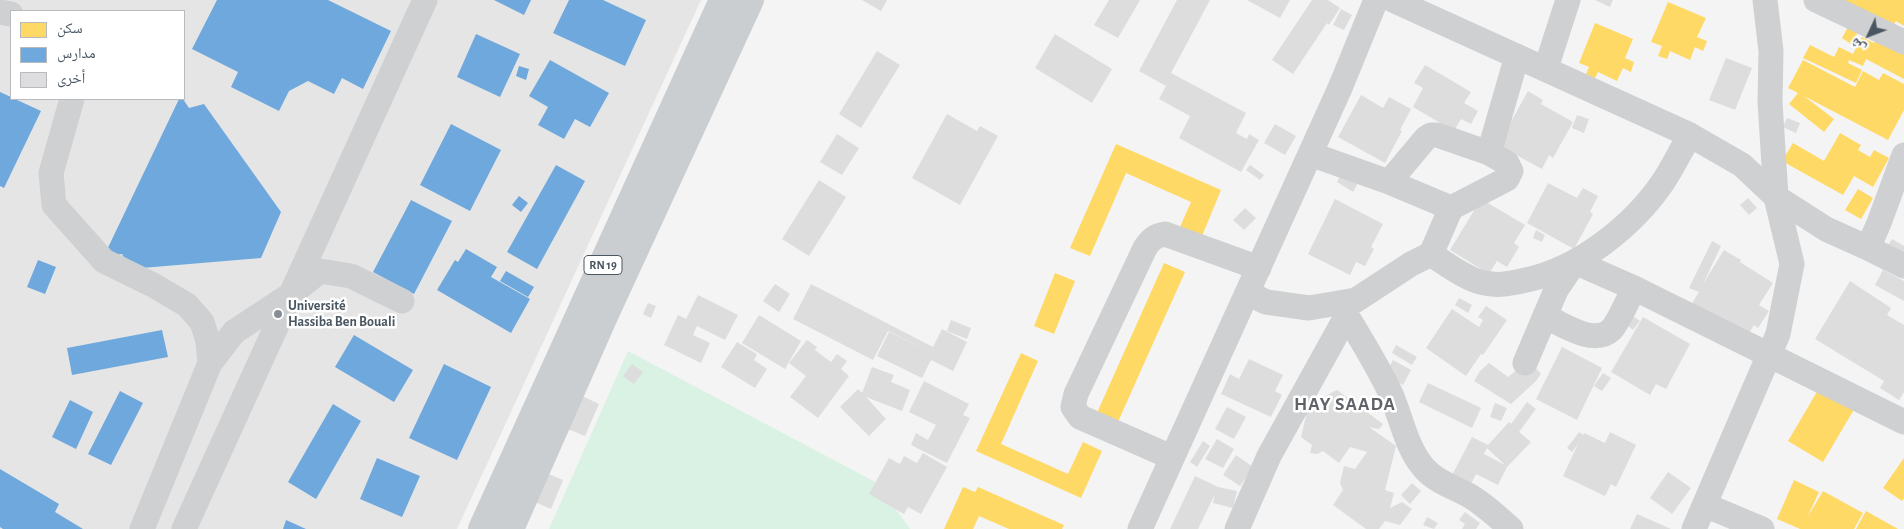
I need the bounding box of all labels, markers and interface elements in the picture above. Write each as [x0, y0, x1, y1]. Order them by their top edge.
legend [10, 10, 185, 100]
north arrow [1844, 10, 1894, 60]
text: سكن [57, 21, 83, 36]
text: ش [1848, 35, 1868, 55]
text: مدارس [57, 46, 96, 61]
text: أخرى [57, 71, 85, 86]
road number: RN 19 [584, 256, 622, 274]
place label: Université Hassiba Ben Bouali [288, 298, 395, 331]
marker: Université Hassiba Ben Bouali [272, 308, 284, 320]
district label: HAY SAADA [1293, 393, 1397, 415]

